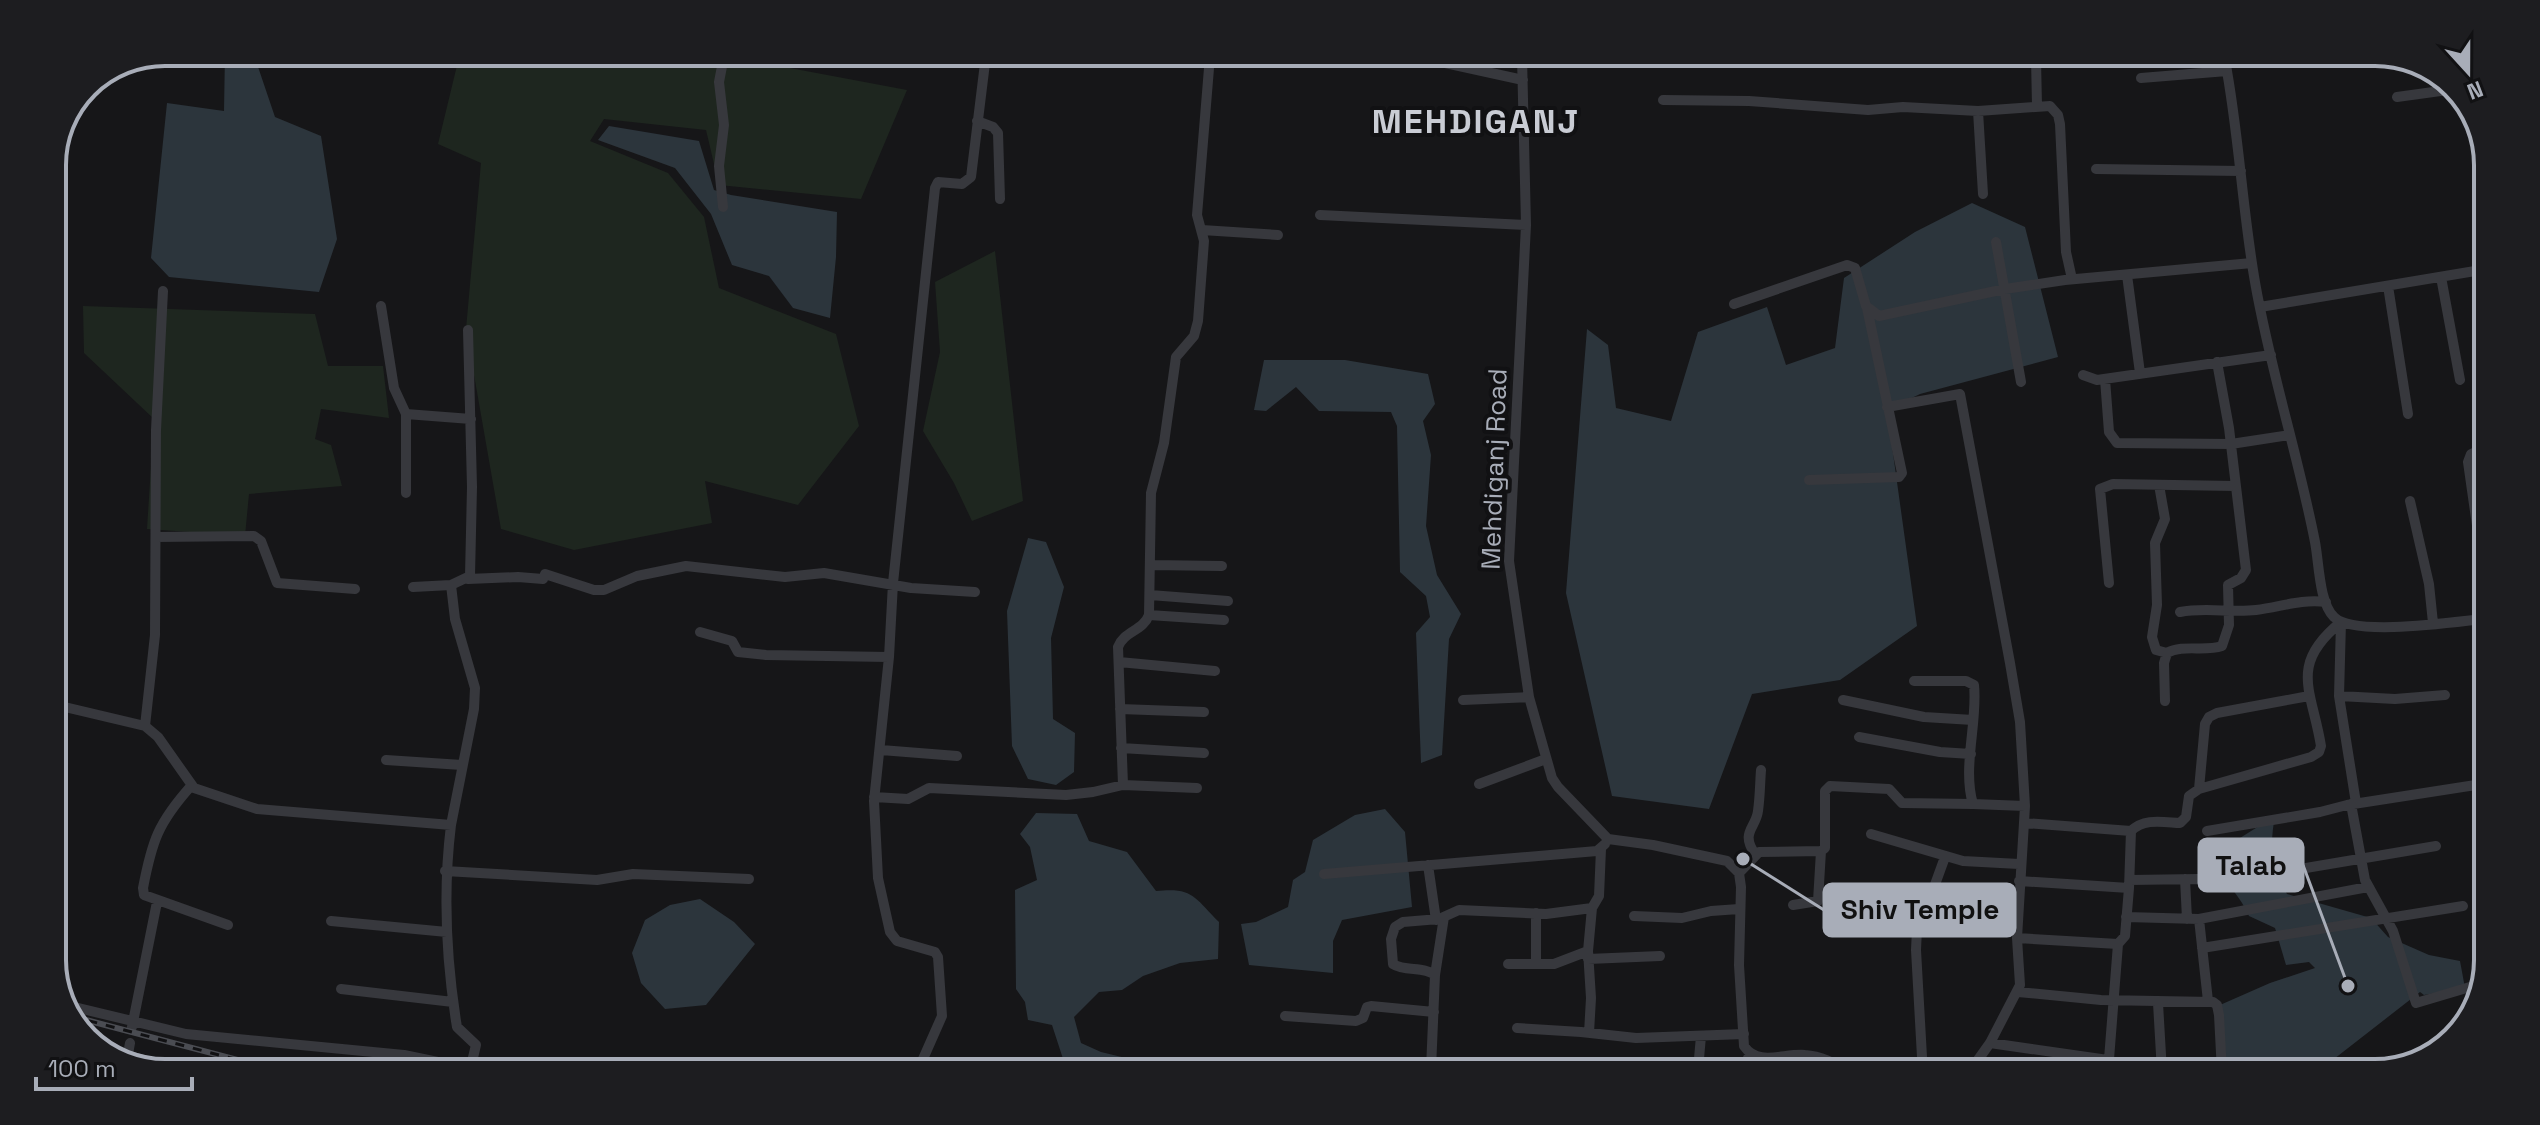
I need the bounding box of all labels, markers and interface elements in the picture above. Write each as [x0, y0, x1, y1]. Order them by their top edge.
north arrow [2428, 32, 2508, 112]
text: N [2463, 75, 2487, 106]
district label: MEHDIGANJ [1372, 100, 1580, 143]
street label: Mehdiganj Road [1473, 368, 1515, 570]
callout: Talab [2199, 839, 2303, 891]
text: Talab [2215, 847, 2287, 883]
callout: Shiv Temple [1824, 884, 2015, 936]
text: Shiv Temple [1841, 891, 1999, 927]
scale bar [36, 1041, 192, 1091]
text: 100 m [48, 1053, 116, 1084]

